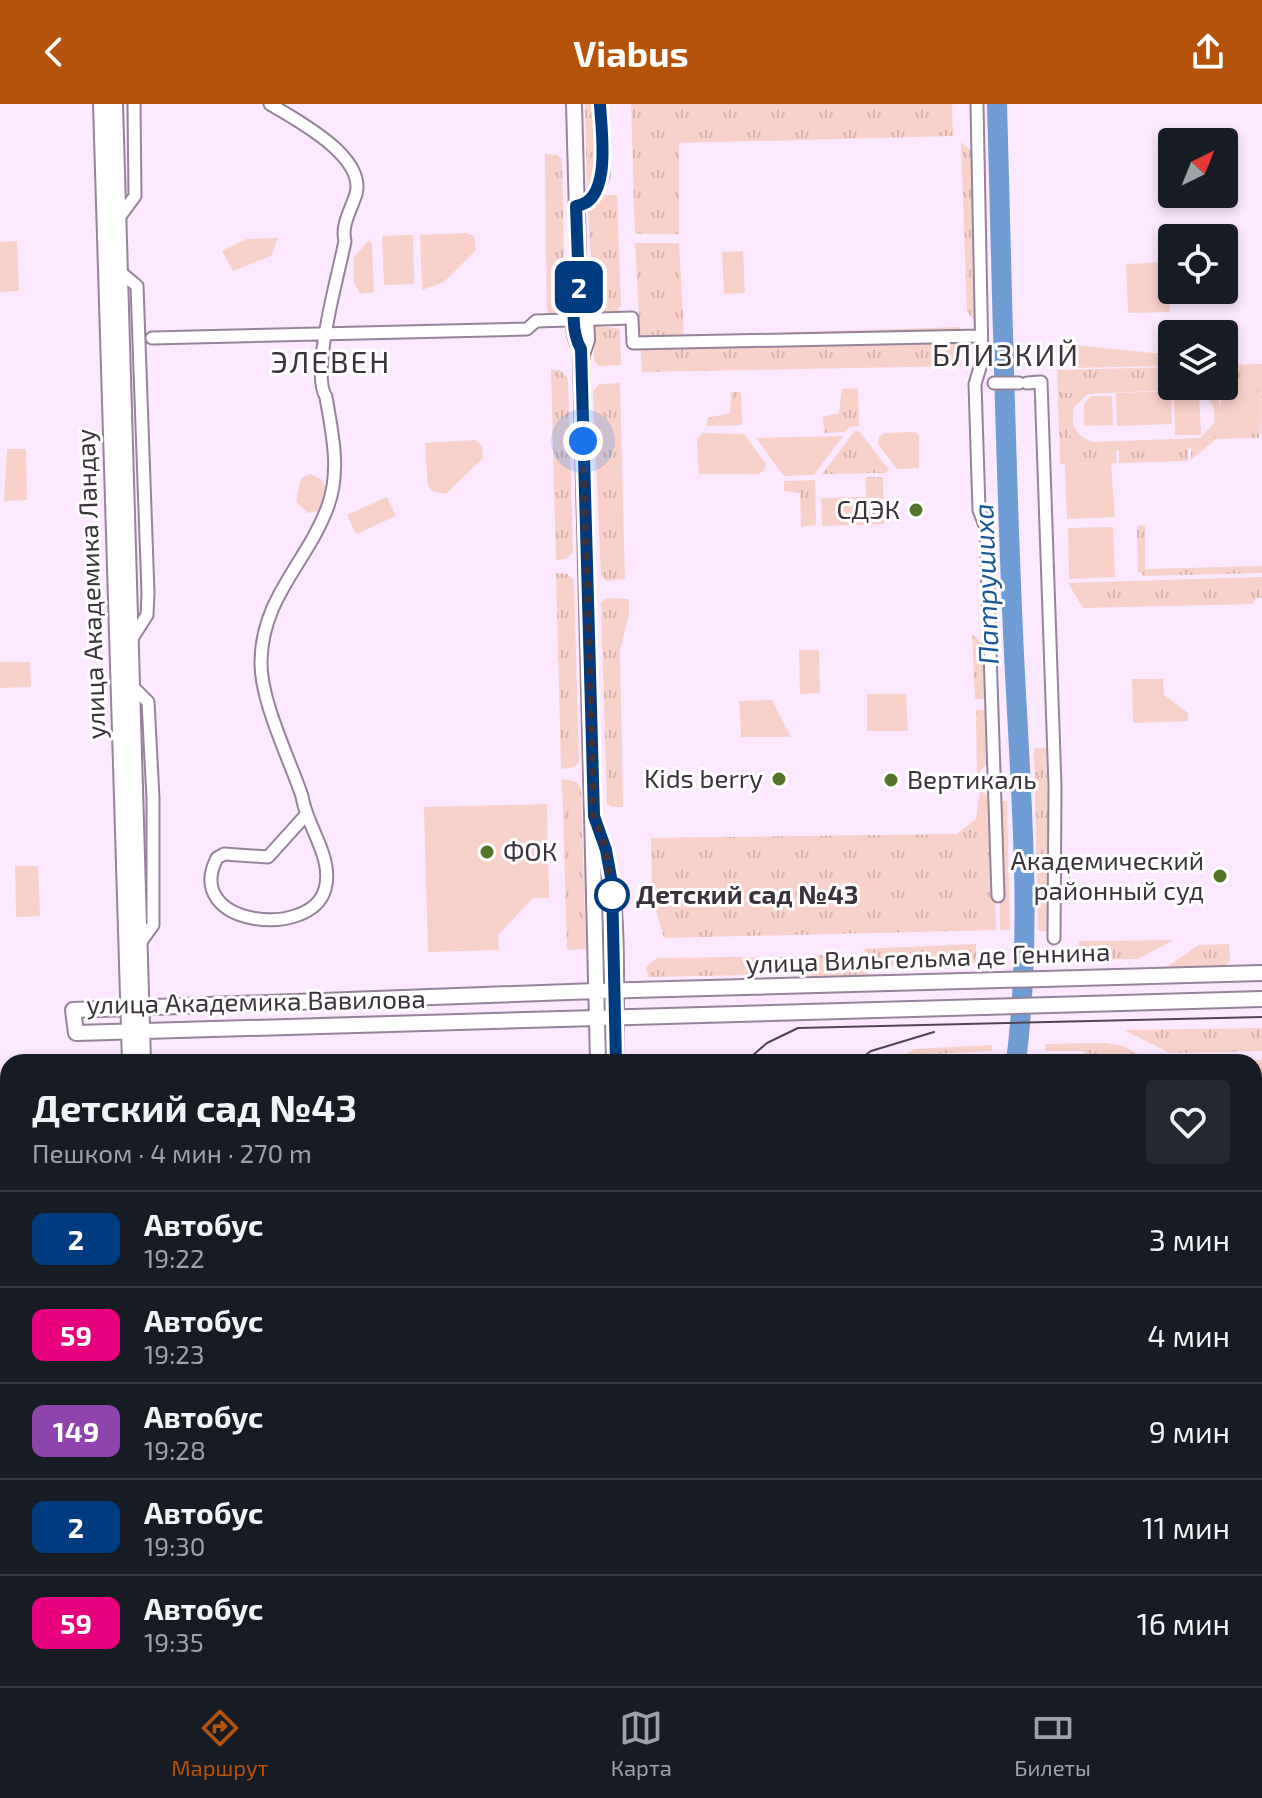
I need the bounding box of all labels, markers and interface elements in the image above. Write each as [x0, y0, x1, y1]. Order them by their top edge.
icon: back [32, 30, 76, 74]
icon: share [1186, 30, 1230, 74]
text: Viabus [573, 31, 689, 74]
north arrow [1158, 128, 1238, 208]
map controls [1158, 128, 1238, 400]
button: locate [1158, 224, 1238, 304]
line badge: 2 [553, 261, 605, 313]
text: 2 [571, 270, 587, 304]
button: layers [1158, 320, 1238, 400]
district label: БЛИЗКИЙ [932, 336, 1080, 372]
district label: ЭЛЕВЕН [271, 343, 391, 379]
your location [563, 421, 603, 461]
street label: улица Академика Ландау [69, 428, 111, 740]
place label: СДЭК [837, 493, 900, 524]
marker: СДЭК [907, 501, 925, 519]
water label: Патрушиха [965, 503, 1005, 665]
place label: Kids berry [644, 762, 763, 793]
place label: Вертикаль [907, 763, 1037, 794]
marker: Kids berry [770, 770, 788, 788]
marker: Вертикаль [882, 771, 900, 789]
place label: ФОК [503, 835, 557, 866]
marker: ФОК [478, 843, 496, 861]
place label: Академический районный суд [1011, 844, 1204, 906]
marker: Академический районный суд [1211, 867, 1229, 885]
marker: Детский сад №43 [595, 878, 629, 912]
place label: Детский сад №43 [636, 878, 858, 909]
street label: улица Вильгельма де Геннина [745, 935, 1111, 979]
street label: улица Академика Вавилова [86, 982, 426, 1020]
button: heart [1146, 1080, 1230, 1164]
text: Детский сад №43 [32, 1084, 357, 1130]
text: Пешком · 4 мин · 270 m [32, 1137, 312, 1168]
text: Автобус [144, 1206, 263, 1242]
text: 3 мин [1149, 1221, 1230, 1257]
text: 2 [68, 1222, 84, 1256]
text: 19:22 [144, 1242, 205, 1273]
text: Автобус [144, 1302, 263, 1338]
text: 4 мин [1147, 1317, 1230, 1353]
text: 59 [60, 1318, 92, 1352]
text: 19:23 [144, 1338, 204, 1369]
text: Автобус [144, 1398, 263, 1434]
text: 9 мин [1149, 1413, 1230, 1449]
text: 149 [53, 1414, 99, 1448]
text: 19:28 [144, 1434, 206, 1465]
text: Автобус [144, 1494, 263, 1530]
text: 11 мин [1142, 1509, 1230, 1545]
text: 2 [68, 1510, 84, 1544]
text: 19:30 [144, 1530, 206, 1561]
text: Автобус [144, 1590, 263, 1626]
text: 16 мин [1137, 1605, 1230, 1641]
text: 59 [60, 1606, 92, 1640]
text: 19:35 [144, 1626, 204, 1657]
tab: Маршрут [171, 1706, 268, 1780]
tab: Карта [611, 1706, 672, 1780]
tab: Билеты [1014, 1706, 1091, 1780]

